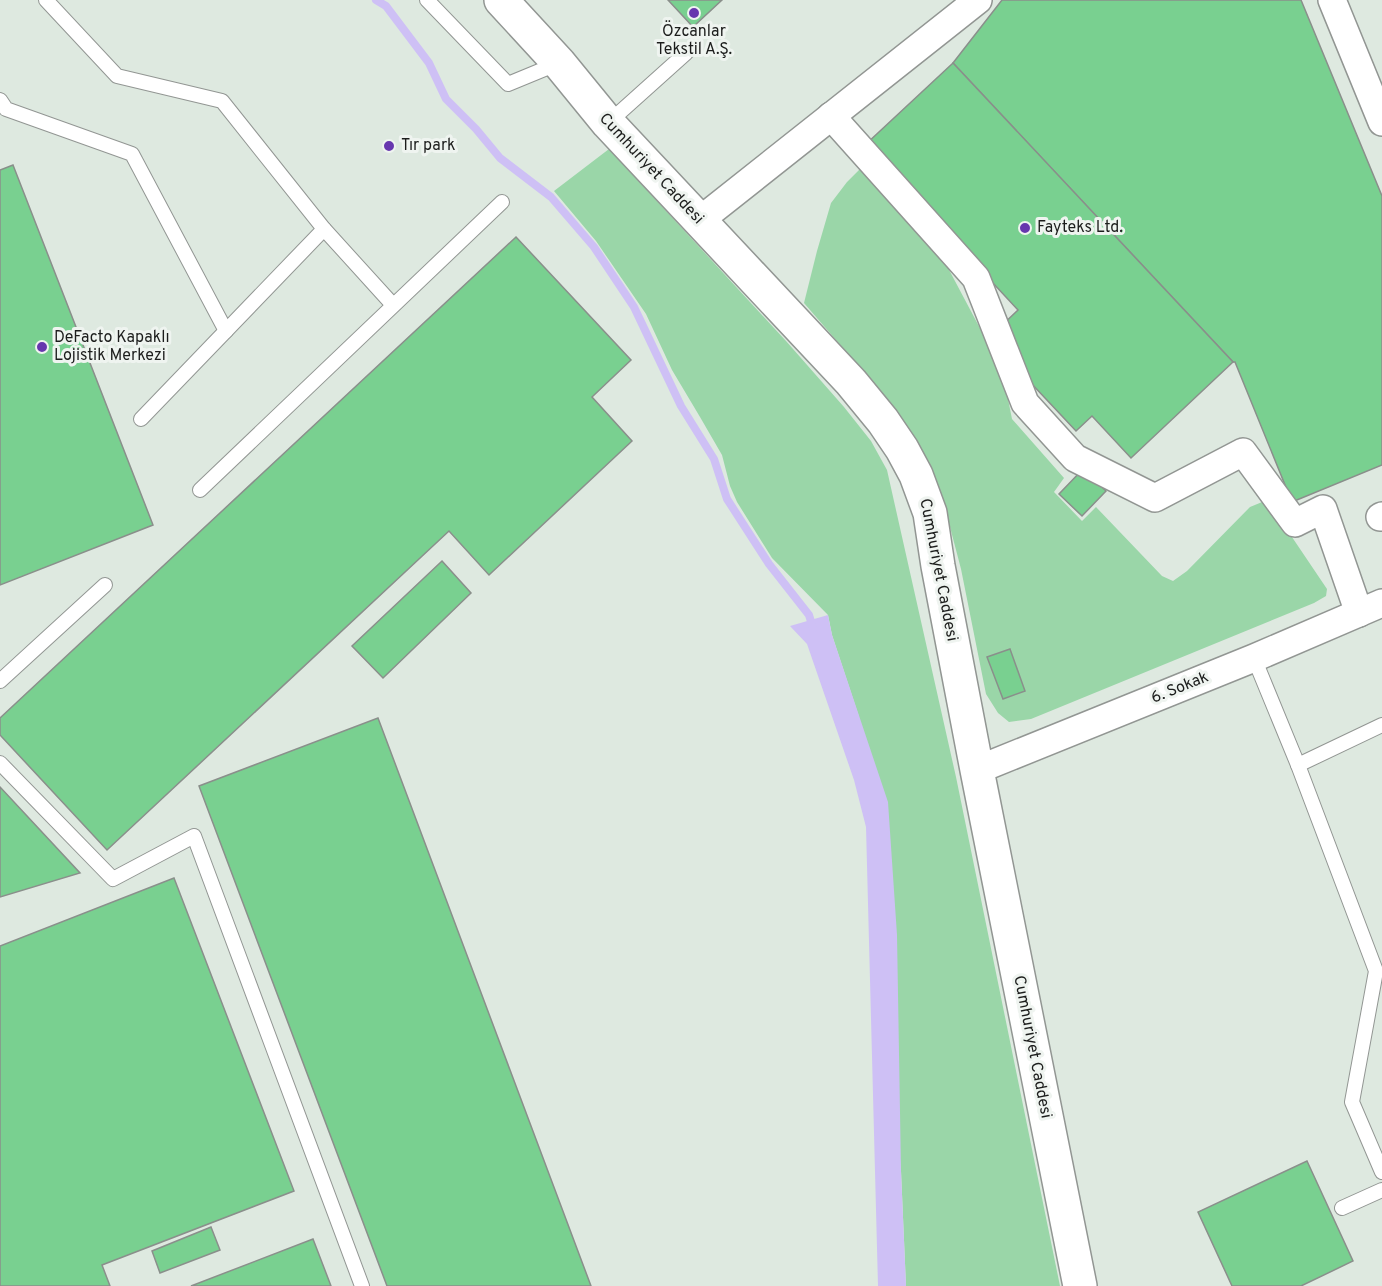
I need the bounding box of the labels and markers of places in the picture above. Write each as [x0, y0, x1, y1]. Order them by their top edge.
marker: Özcanlar Tekstil A.Ş. [687, 6, 701, 20]
place label: Özcanlar Tekstil A.Ş. [656, 20, 732, 60]
place label: Tır park [401, 136, 456, 156]
marker: Tır park [382, 139, 396, 153]
place label: Fayteks Ltd. [1037, 218, 1123, 238]
marker: Fayteks Ltd. [1018, 221, 1032, 235]
place label: DeFacto Kapaklı Lojistik Merkezi [54, 328, 170, 366]
marker: DeFacto Kapaklı Lojistik Merkezi [35, 340, 49, 354]

